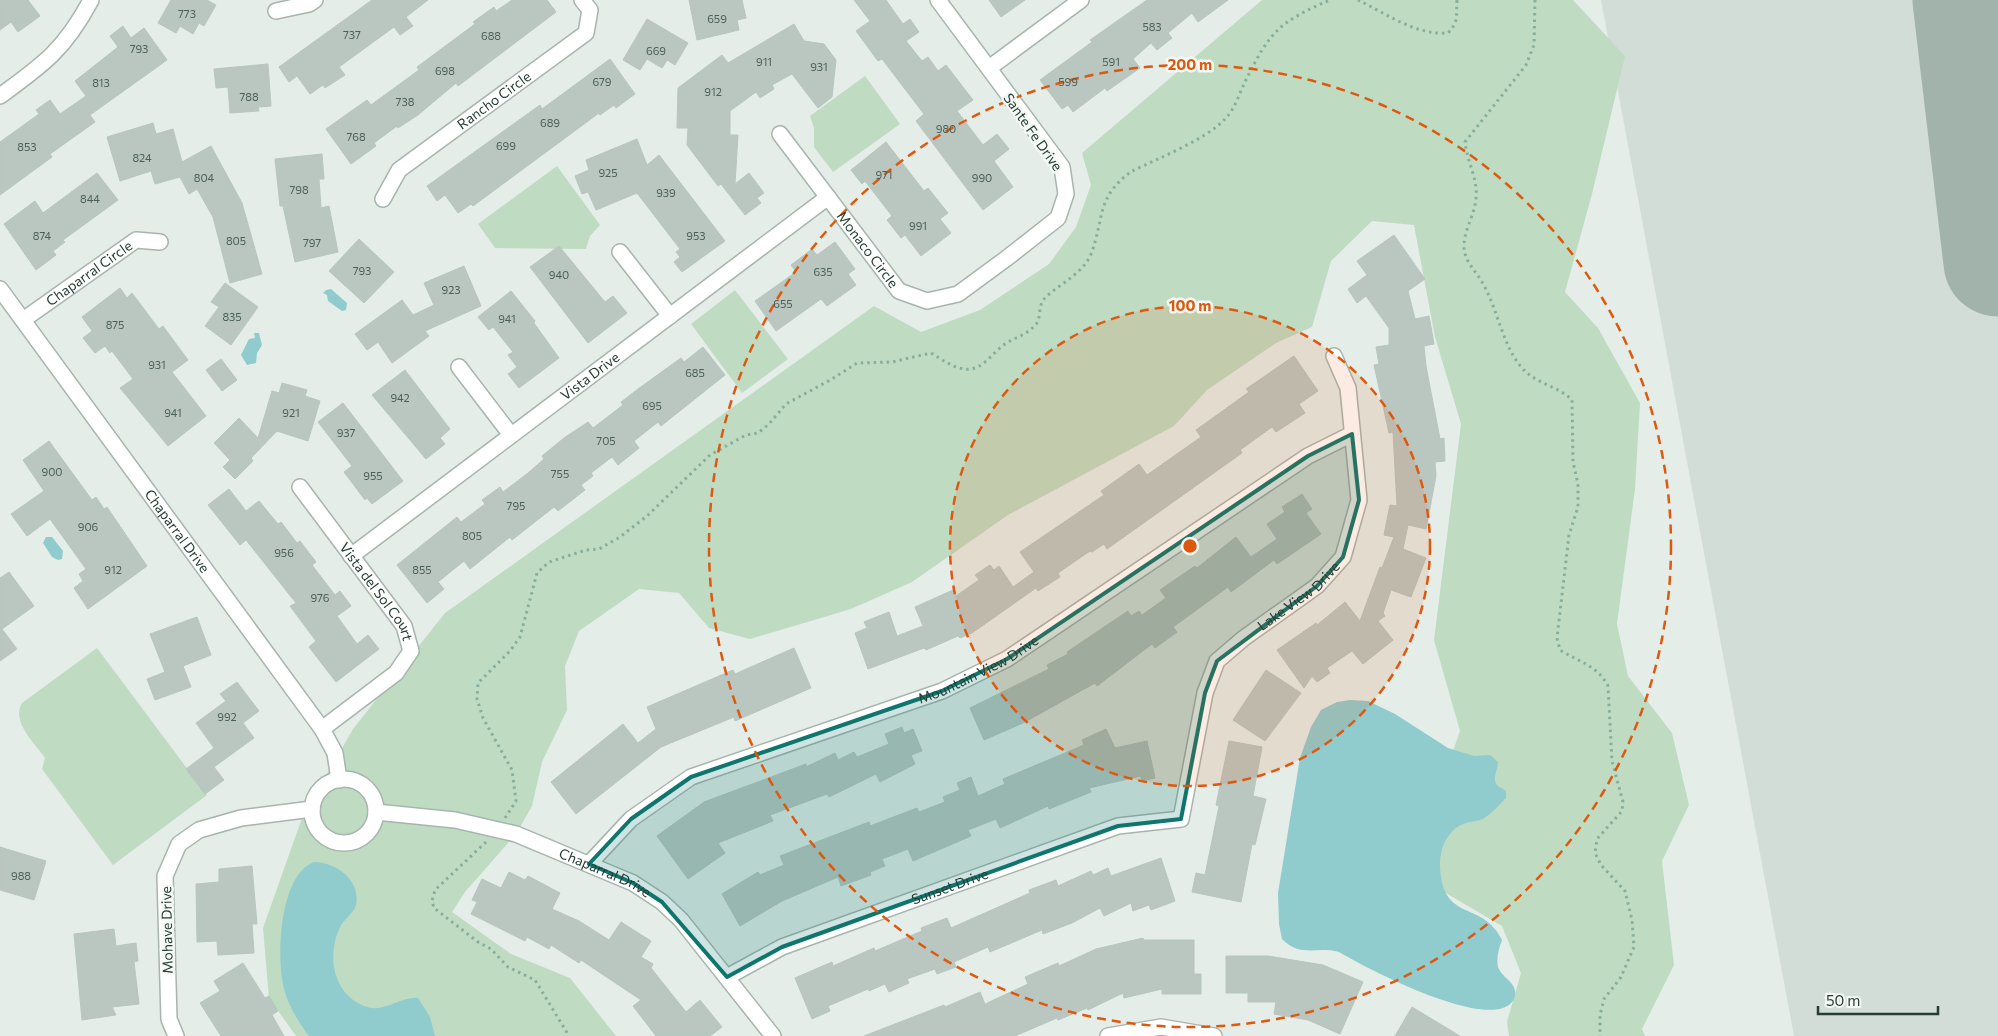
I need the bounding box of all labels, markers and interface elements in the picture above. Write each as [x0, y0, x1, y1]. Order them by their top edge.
house number: 773 [178, 7, 196, 20]
house number: 659 [707, 12, 727, 25]
house number: 583 [1142, 20, 1162, 33]
house number: 737 [343, 28, 361, 41]
house number: 688 [481, 29, 501, 42]
house number: 793 [130, 42, 148, 55]
house number: 669 [646, 44, 666, 57]
house number: 911 [756, 55, 772, 68]
house number: 591 [1102, 55, 1120, 68]
text: 200 m [1168, 55, 1212, 73]
house number: 931 [810, 60, 828, 73]
house number: 698 [435, 64, 455, 77]
street label: Rancho Circle [454, 67, 534, 133]
house number: 679 [592, 75, 612, 88]
house number: 599 [1058, 75, 1078, 88]
house number: 813 [92, 76, 110, 89]
house number: 912 [704, 85, 722, 98]
house number: 788 [239, 90, 259, 103]
street label: Sante Fe Drive [1000, 90, 1066, 174]
house number: 738 [396, 95, 415, 108]
house number: 689 [540, 116, 560, 129]
house number: 980 [936, 122, 956, 135]
house number: 768 [346, 130, 366, 143]
house number: 699 [496, 139, 516, 152]
house number: 853 [17, 140, 37, 153]
house number: 824 [132, 151, 152, 164]
house number: 925 [598, 166, 618, 179]
house number: 971 [875, 168, 893, 181]
house number: 804 [194, 171, 215, 184]
house number: 990 [972, 171, 992, 184]
house number: 798 [289, 183, 309, 196]
house number: 939 [656, 186, 676, 199]
house number: 844 [80, 192, 100, 205]
street label: Monaco Circle [834, 208, 902, 291]
house number: 991 [909, 219, 927, 232]
house number: 874 [33, 229, 52, 242]
house number: 953 [686, 229, 706, 242]
house number: 805 [226, 234, 246, 247]
street label: Chaparral Circle [42, 236, 135, 309]
house number: 797 [303, 236, 321, 249]
house number: 793 [353, 264, 371, 277]
house number: 635 [813, 265, 833, 278]
house number: 940 [549, 268, 569, 281]
house number: 923 [441, 283, 461, 296]
text: 100 m [1169, 296, 1211, 314]
house number: 655 [773, 297, 793, 310]
house number: 835 [222, 310, 242, 323]
house number: 941 [498, 312, 516, 325]
house number: 875 [106, 318, 124, 331]
street label: Vista Drive [557, 348, 622, 403]
house number: 931 [148, 358, 166, 371]
house number: 685 [685, 366, 705, 379]
house number: 942 [390, 391, 410, 404]
house number: 695 [642, 399, 662, 412]
house number: 941 [164, 406, 182, 419]
house number: 921 [282, 406, 300, 419]
house number: 937 [337, 426, 356, 439]
house number: 705 [596, 434, 616, 447]
house number: 900 [41, 465, 63, 478]
house number: 755 [551, 467, 569, 480]
house number: 955 [363, 469, 383, 482]
street label: Chaparral Drive [141, 486, 214, 576]
house number: 795 [507, 499, 525, 512]
house number: 906 [78, 520, 99, 533]
house number: 805 [462, 529, 482, 542]
centre of rings [1181, 537, 1199, 555]
street label: Vista del Sol Court [336, 539, 417, 643]
house number: 956 [274, 546, 294, 559]
street label: Lake View Drive [1254, 558, 1343, 634]
house number: 912 [104, 563, 122, 576]
house number: 855 [412, 563, 432, 576]
house number: 976 [310, 591, 330, 604]
street label: Mountain View Drive [916, 631, 1041, 707]
house number: 992 [217, 710, 237, 723]
street label: Chaparral Drive [557, 844, 654, 900]
street label: Sunset Drive [909, 865, 990, 908]
house number: 988 [11, 869, 31, 882]
street label: Mohave Drive [157, 886, 176, 974]
scale bar [1818, 984, 1938, 1016]
text: 50 m [1826, 991, 1860, 1009]

